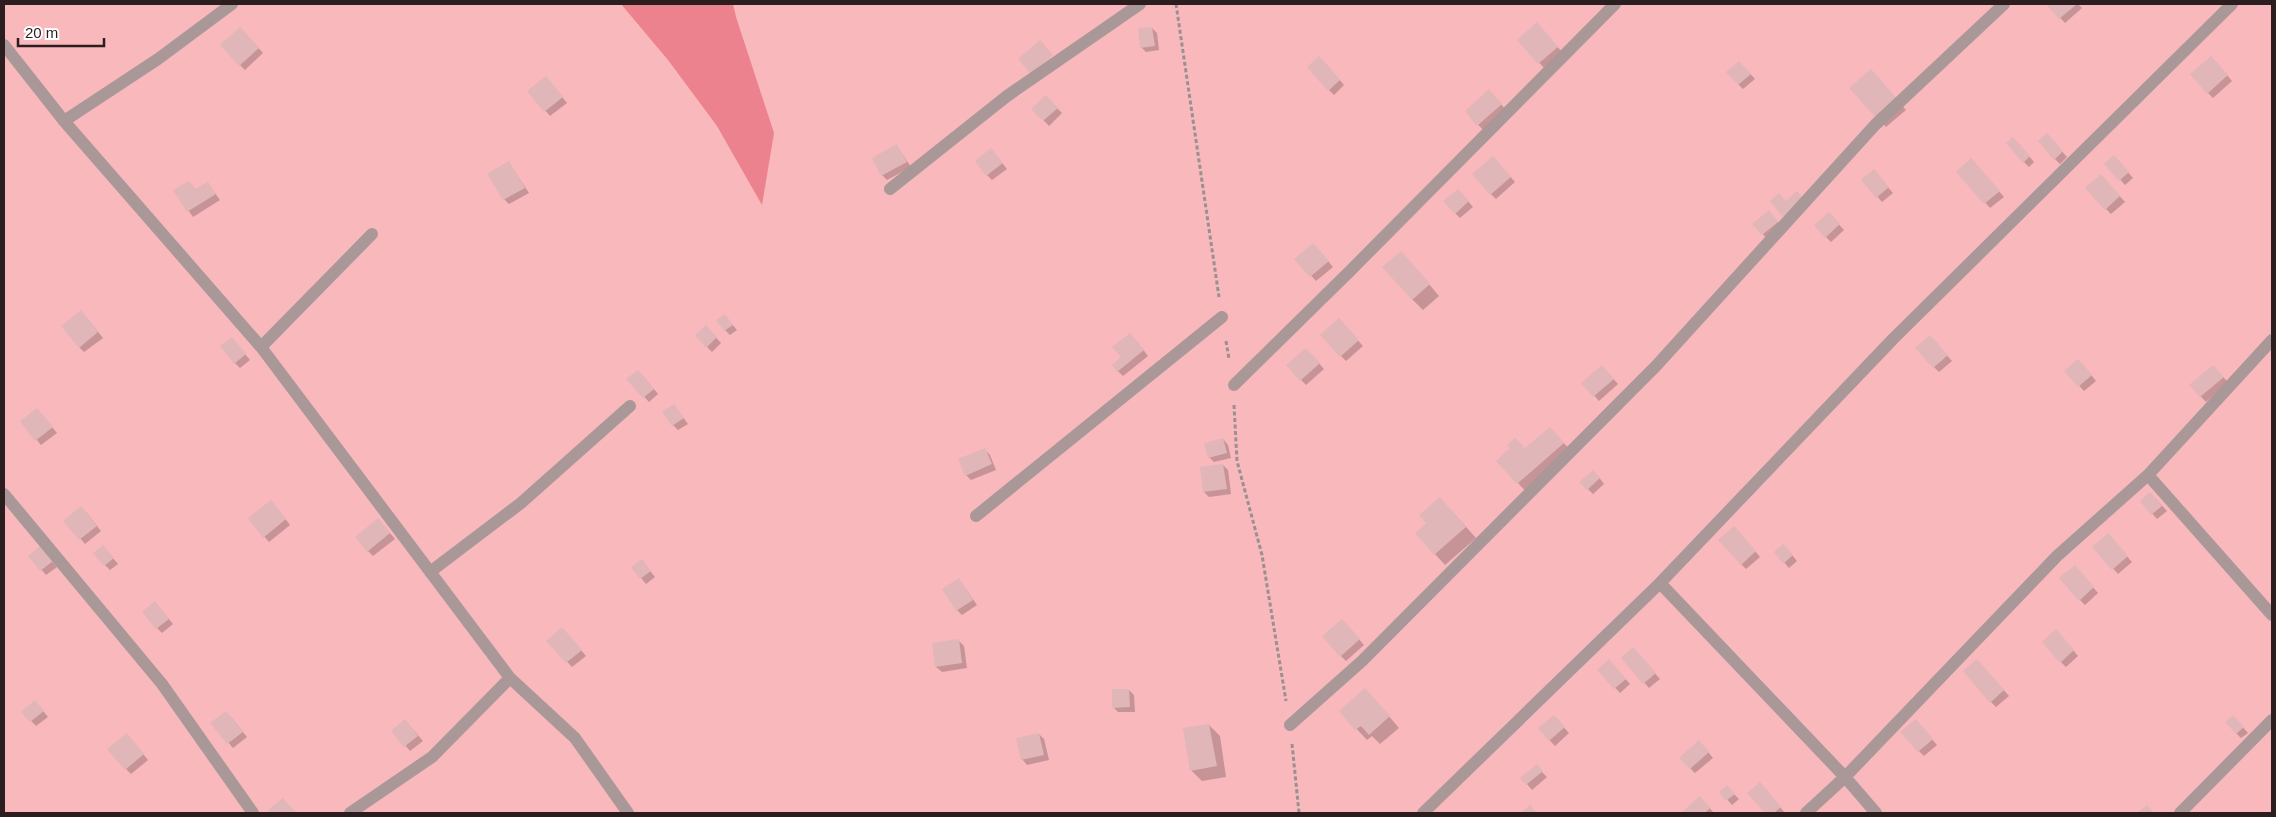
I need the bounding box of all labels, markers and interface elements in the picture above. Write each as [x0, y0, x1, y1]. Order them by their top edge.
scale bar [18, 15, 104, 47]
text: 20 m [25, 24, 58, 41]

